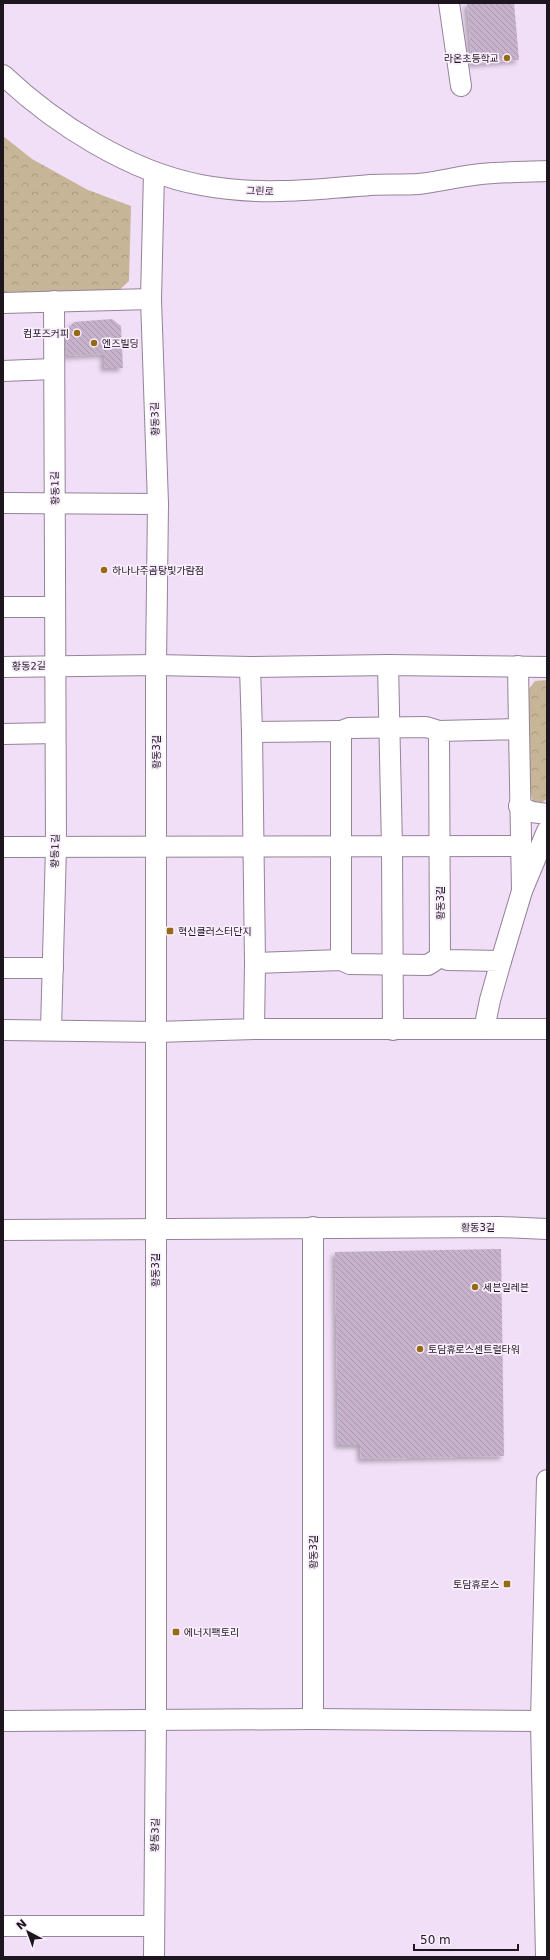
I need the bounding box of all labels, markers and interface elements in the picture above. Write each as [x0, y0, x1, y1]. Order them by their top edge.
place label: 라온초등학교 [444, 53, 499, 64]
marker: 라온초등학교 [502, 53, 512, 63]
street label: 그린로 [246, 185, 274, 197]
place label: 컴포즈커피 [23, 328, 69, 339]
marker: 컴포즈커피 [72, 328, 82, 338]
marker: 엔즈빌딩 [89, 338, 99, 348]
place label: 엔즈빌딩 [102, 338, 139, 349]
street label: 황동3길 [149, 402, 161, 436]
street label: 황동1길 [49, 471, 61, 505]
marker: 하나나주곰탕빛가람점 [99, 565, 109, 575]
place label: 하나나주곰탕빛가람점 [112, 565, 204, 576]
street label: 황동2길 [12, 660, 46, 672]
street label: 황동3길 [151, 735, 162, 769]
street label: 황동1길 [49, 834, 61, 868]
street label: 황동3길 [435, 886, 446, 920]
marker: 혁신클러스터단지 [165, 926, 175, 936]
place label: 혁신클러스터단지 [178, 926, 252, 937]
street label: 황동3길 [461, 1222, 495, 1233]
street label: 황동3길 [150, 1253, 161, 1287]
marker: 세븐일레븐 [470, 1282, 480, 1292]
place label: 세븐일레븐 [483, 1282, 529, 1293]
marker: 토담휴로스센트럴타워 [415, 1344, 425, 1354]
place label: 토담휴로스센트럴타워 [428, 1344, 520, 1355]
street label: 황동3길 [308, 1535, 319, 1569]
place label: 토담휴로스 [453, 1579, 499, 1590]
marker: 토담휴로스 [502, 1579, 512, 1589]
marker: 에너지팩토리 [171, 1627, 181, 1637]
place label: 에너지팩토리 [184, 1627, 239, 1638]
street label: 황동3길 [149, 1818, 161, 1852]
north arrow [8, 1912, 48, 1952]
text: N [14, 1917, 30, 1933]
scale bar [414, 1926, 518, 1952]
text: 50 m [420, 1933, 451, 1947]

